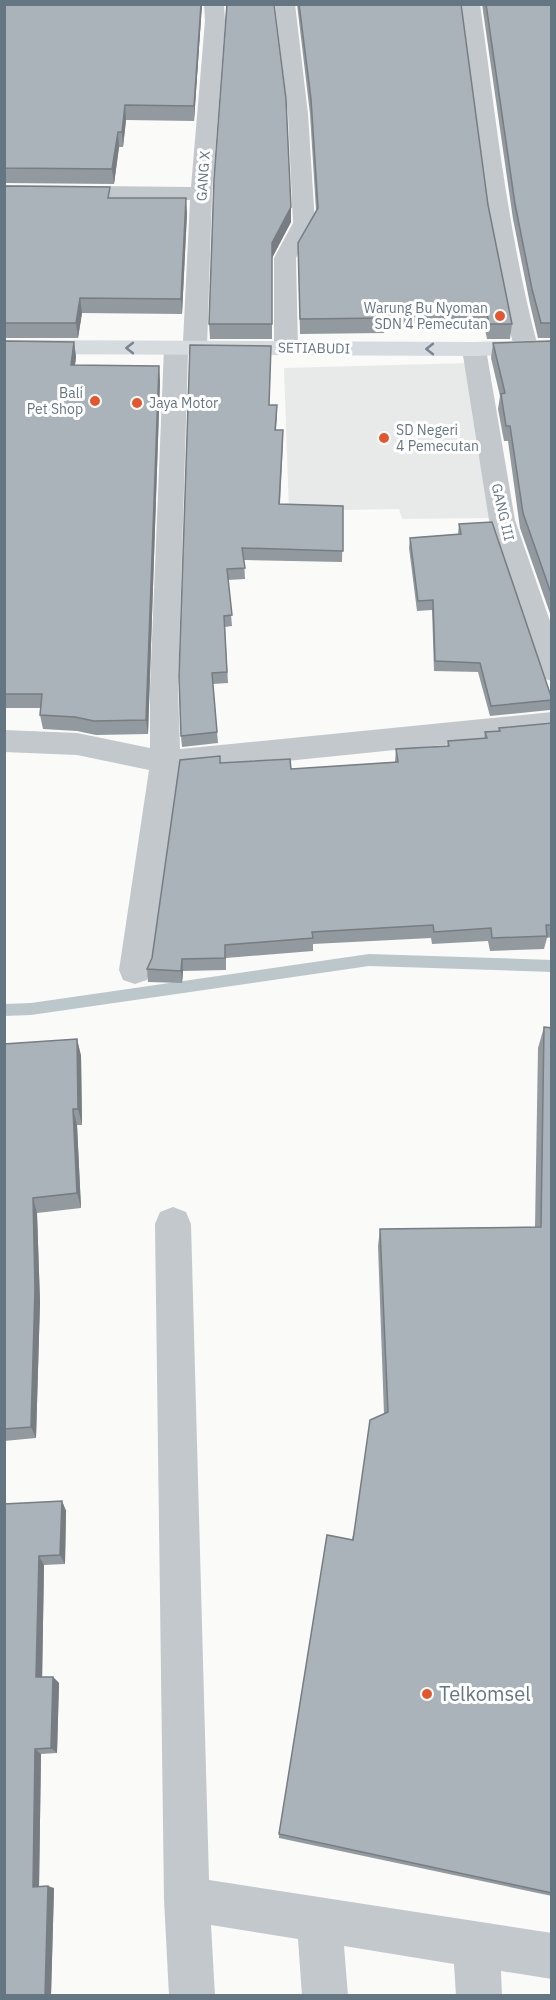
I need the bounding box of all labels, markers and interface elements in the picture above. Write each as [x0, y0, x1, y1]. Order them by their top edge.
street label: GANG X [192, 150, 214, 202]
place label: Warung Bu Nyoman SDN 4 Pemecutan [364, 299, 488, 333]
marker: Warung Bu Nyoman SDN 4 Pemecutan [493, 309, 507, 323]
street label: SETIABUDI [278, 338, 350, 358]
one-way arrow [126, 342, 135, 354]
one-way arrow [426, 343, 435, 355]
place label: Bali Pet Shop [27, 384, 83, 418]
marker: Bali Pet Shop [88, 394, 102, 408]
place label: Jaya Motor [149, 394, 218, 412]
marker: Jaya Motor [130, 396, 144, 410]
place label: SD Negeri 4 Pemecutan [396, 421, 479, 455]
marker: SD Negeri 4 Pemecutan [377, 431, 391, 445]
street label: GANG III [488, 482, 518, 542]
place label: Telkomsel [439, 1680, 531, 1707]
marker: Telkomsel [420, 1687, 434, 1701]

